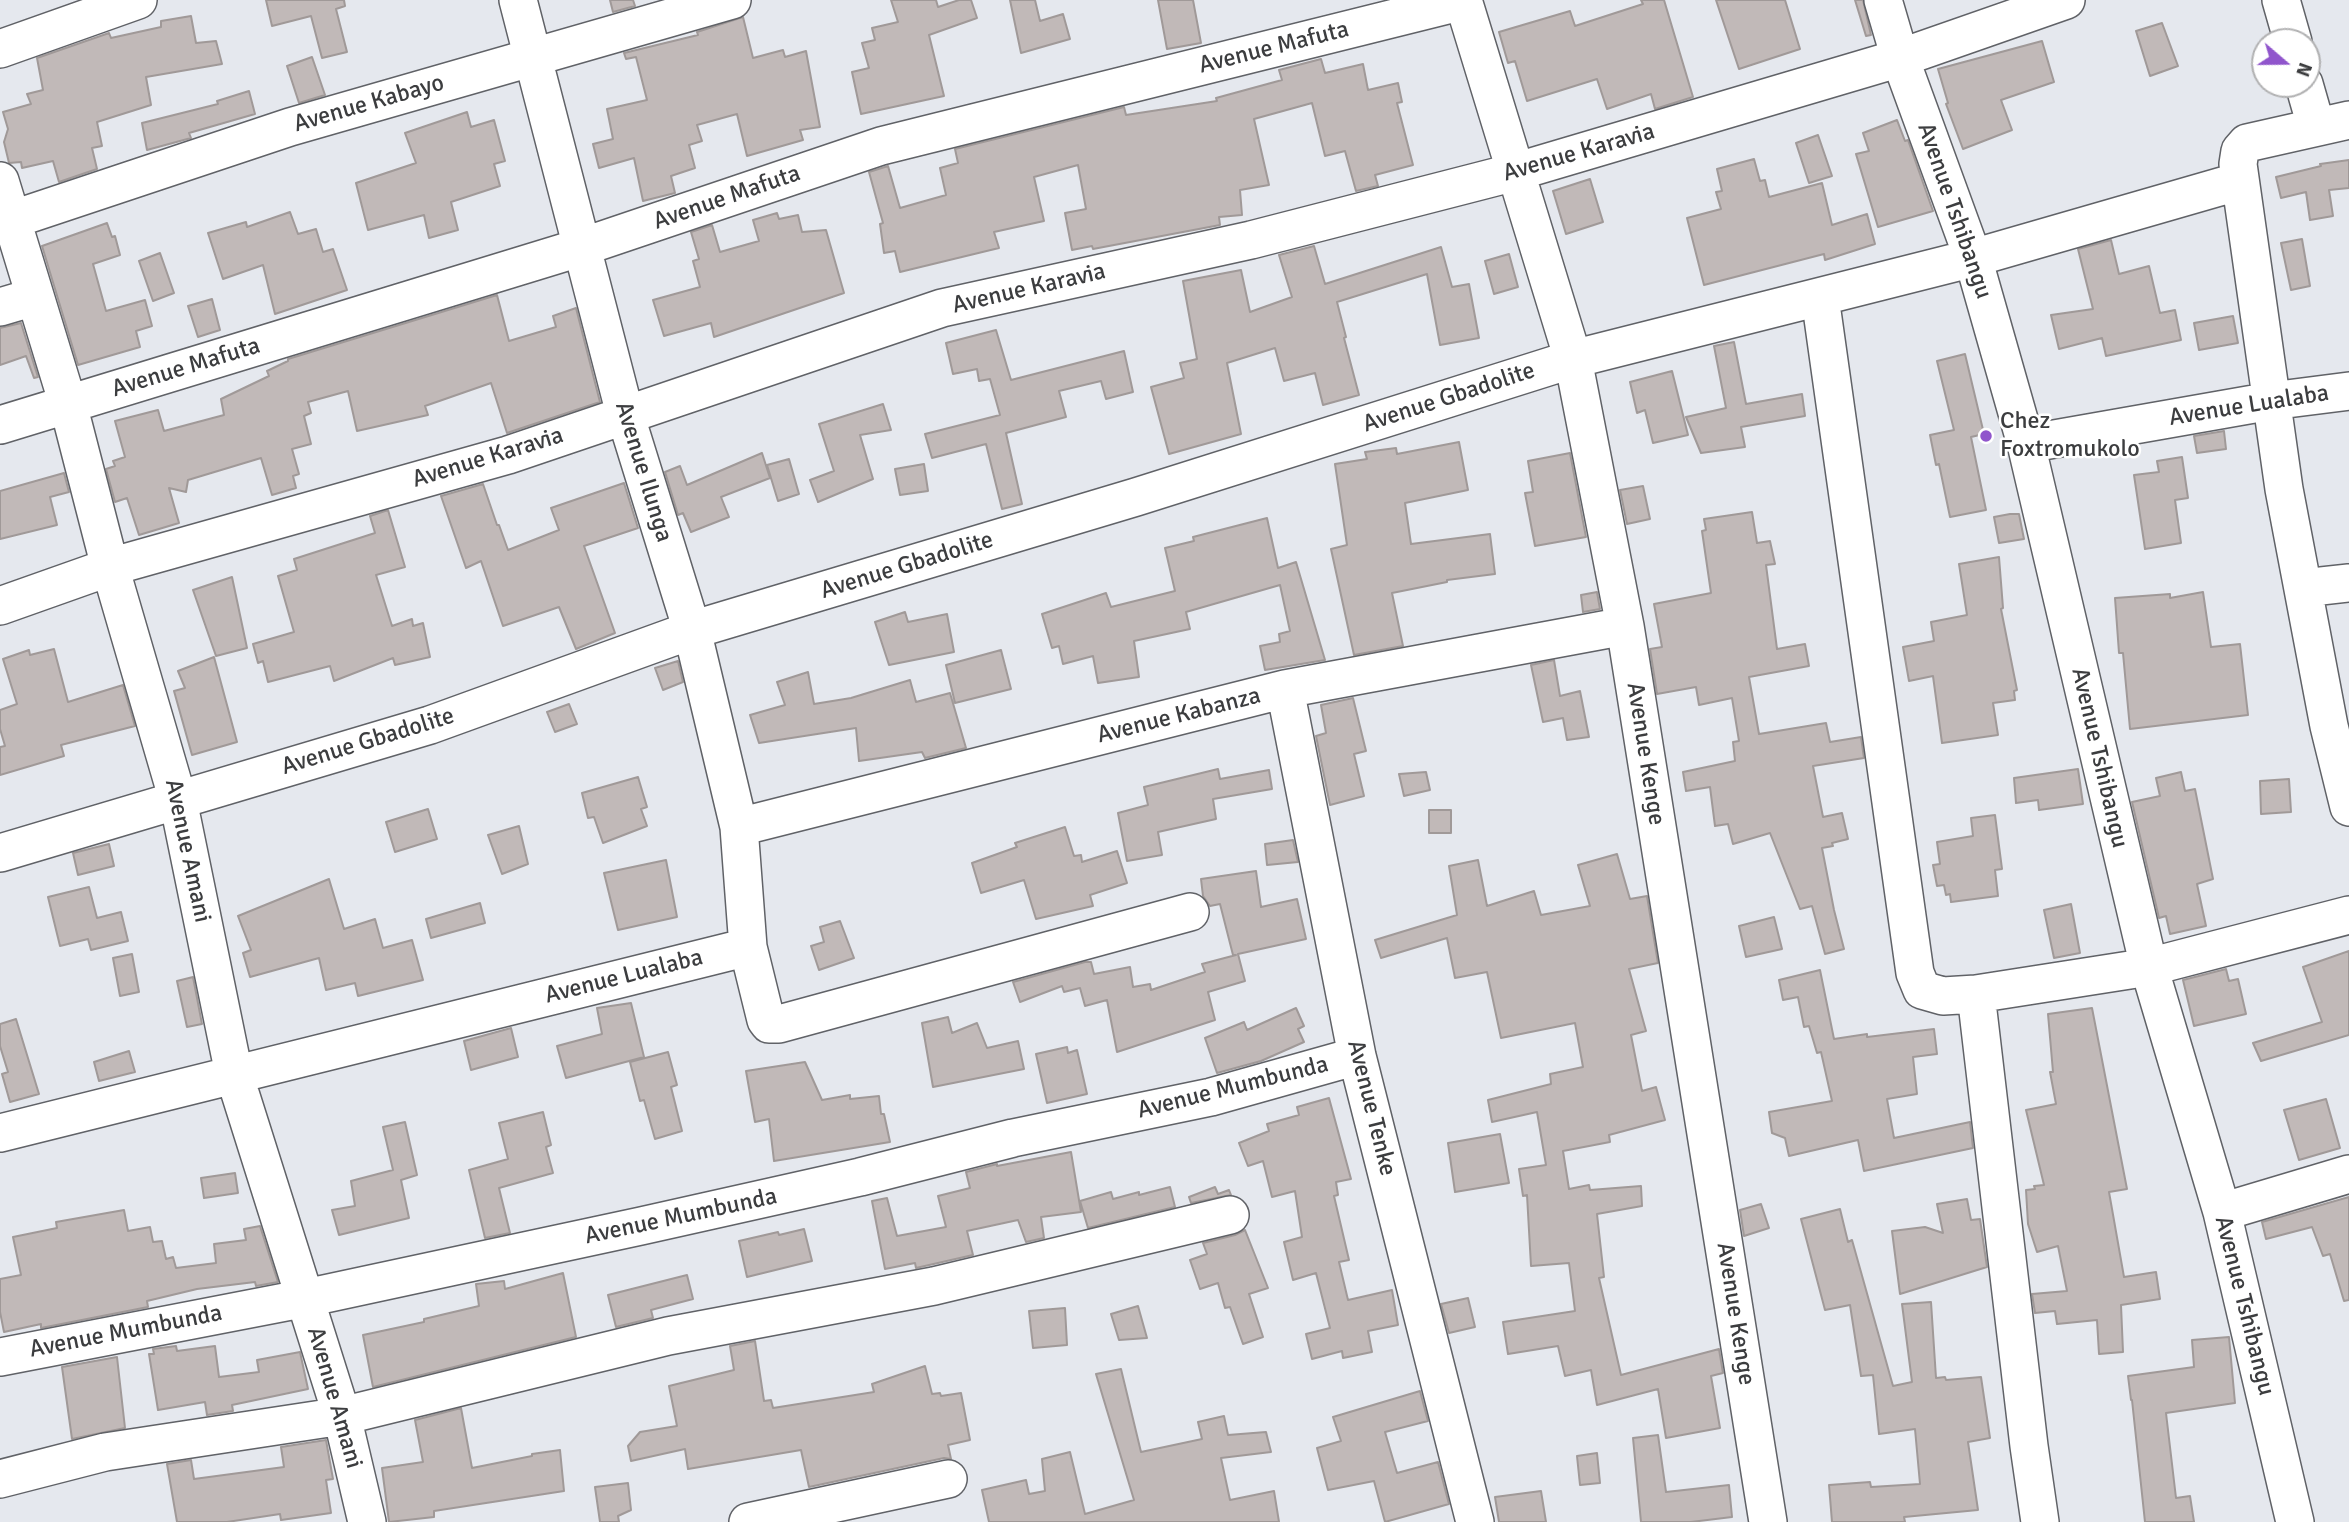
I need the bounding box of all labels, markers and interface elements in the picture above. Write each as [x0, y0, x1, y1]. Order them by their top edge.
street label: Avenue Mafuta [1196, 15, 1352, 81]
north arrow [2251, 28, 2321, 98]
text: N [2290, 59, 2317, 80]
street label: Avenue Kabayo [291, 69, 447, 139]
street label: Avenue Karavia [1500, 118, 1658, 188]
street label: Avenue Tshibangu [1910, 119, 1998, 303]
street label: Avenue Mafuta [650, 159, 804, 237]
street label: Avenue Karavia [949, 257, 1109, 321]
street label: Avenue Mafuta [108, 332, 264, 404]
street label: Avenue Gbadolite [1359, 357, 1539, 439]
street label: Avenue Lualaba [2167, 379, 2331, 433]
street label: Avenue Ilunga [608, 398, 678, 546]
place label: Chez Foxtromukolo [2000, 408, 2140, 464]
street label: Avenue Karavia [409, 421, 567, 495]
marker: Chez Foxtromukolo [1978, 428, 1994, 444]
street label: Avenue Gbadolite [817, 526, 997, 606]
street label: Avenue Tshibangu [2064, 665, 2134, 851]
street label: Avenue Kenge [1620, 681, 1670, 827]
street label: Avenue Kabanza [1094, 682, 1264, 750]
street label: Avenue Gbadolite [278, 702, 458, 782]
street label: Avenue Amani [158, 777, 216, 925]
street label: Avenue Lualaba [542, 943, 706, 1011]
street label: Avenue Tenke [1340, 1037, 1402, 1179]
street label: Avenue Mumbunda [1135, 1050, 1331, 1126]
street label: Avenue Mumbunda [582, 1183, 780, 1251]
street label: Avenue Tshibangu [2208, 1213, 2280, 1399]
street label: Avenue Kenge [1710, 1241, 1760, 1387]
street label: Avenue Mumbunda [27, 1299, 225, 1365]
street label: Avenue Amani [300, 1324, 368, 1472]

